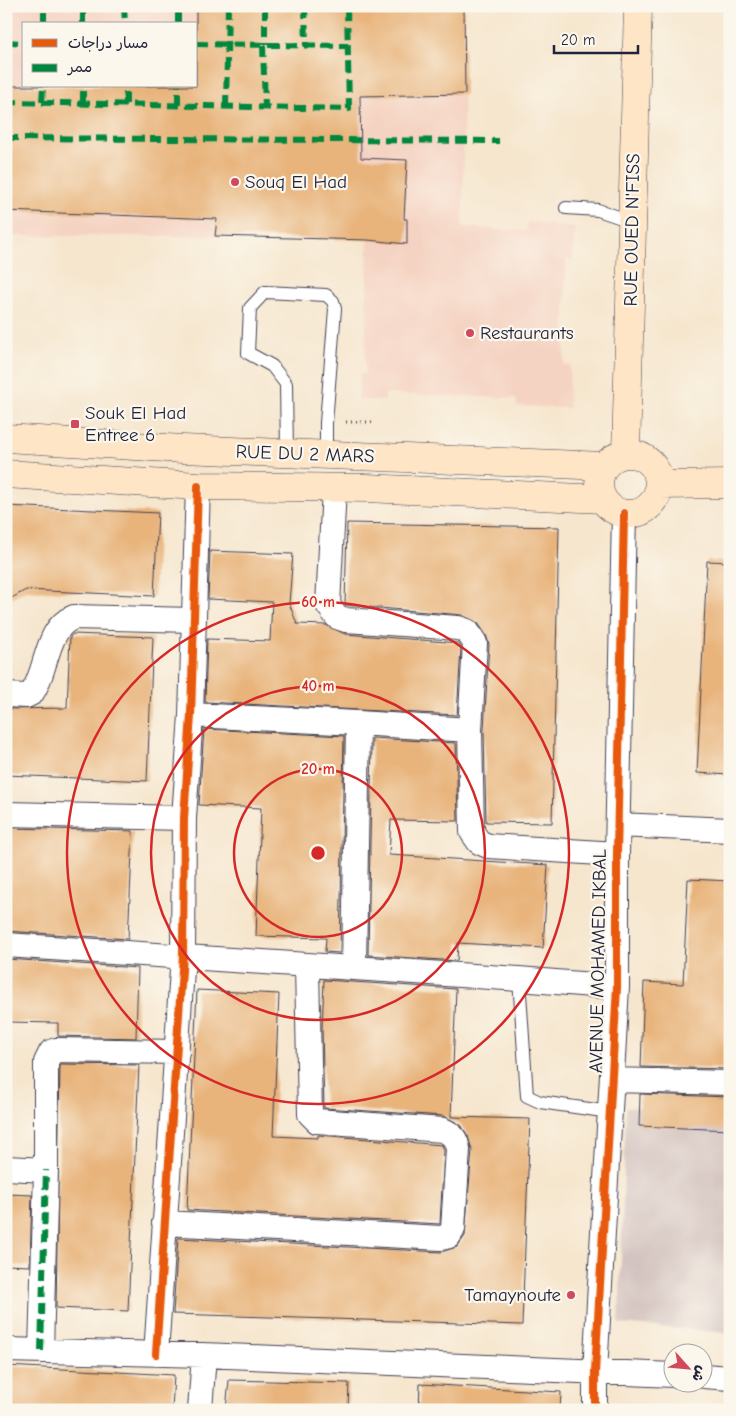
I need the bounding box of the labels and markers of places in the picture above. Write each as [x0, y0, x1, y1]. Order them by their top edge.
place label: Souq El Had [245, 171, 347, 193]
marker: Souq El Had [229, 176, 241, 188]
place label: Restaurants [480, 322, 574, 344]
marker: Restaurants [464, 327, 476, 339]
place label: Souk El Had Entree 6 [85, 402, 186, 446]
marker: Souk El Had Entree 6 [69, 418, 81, 430]
centre of rings [309, 844, 327, 862]
place label: Tamaynoute [464, 1284, 561, 1306]
marker: Tamaynoute [565, 1289, 577, 1301]

